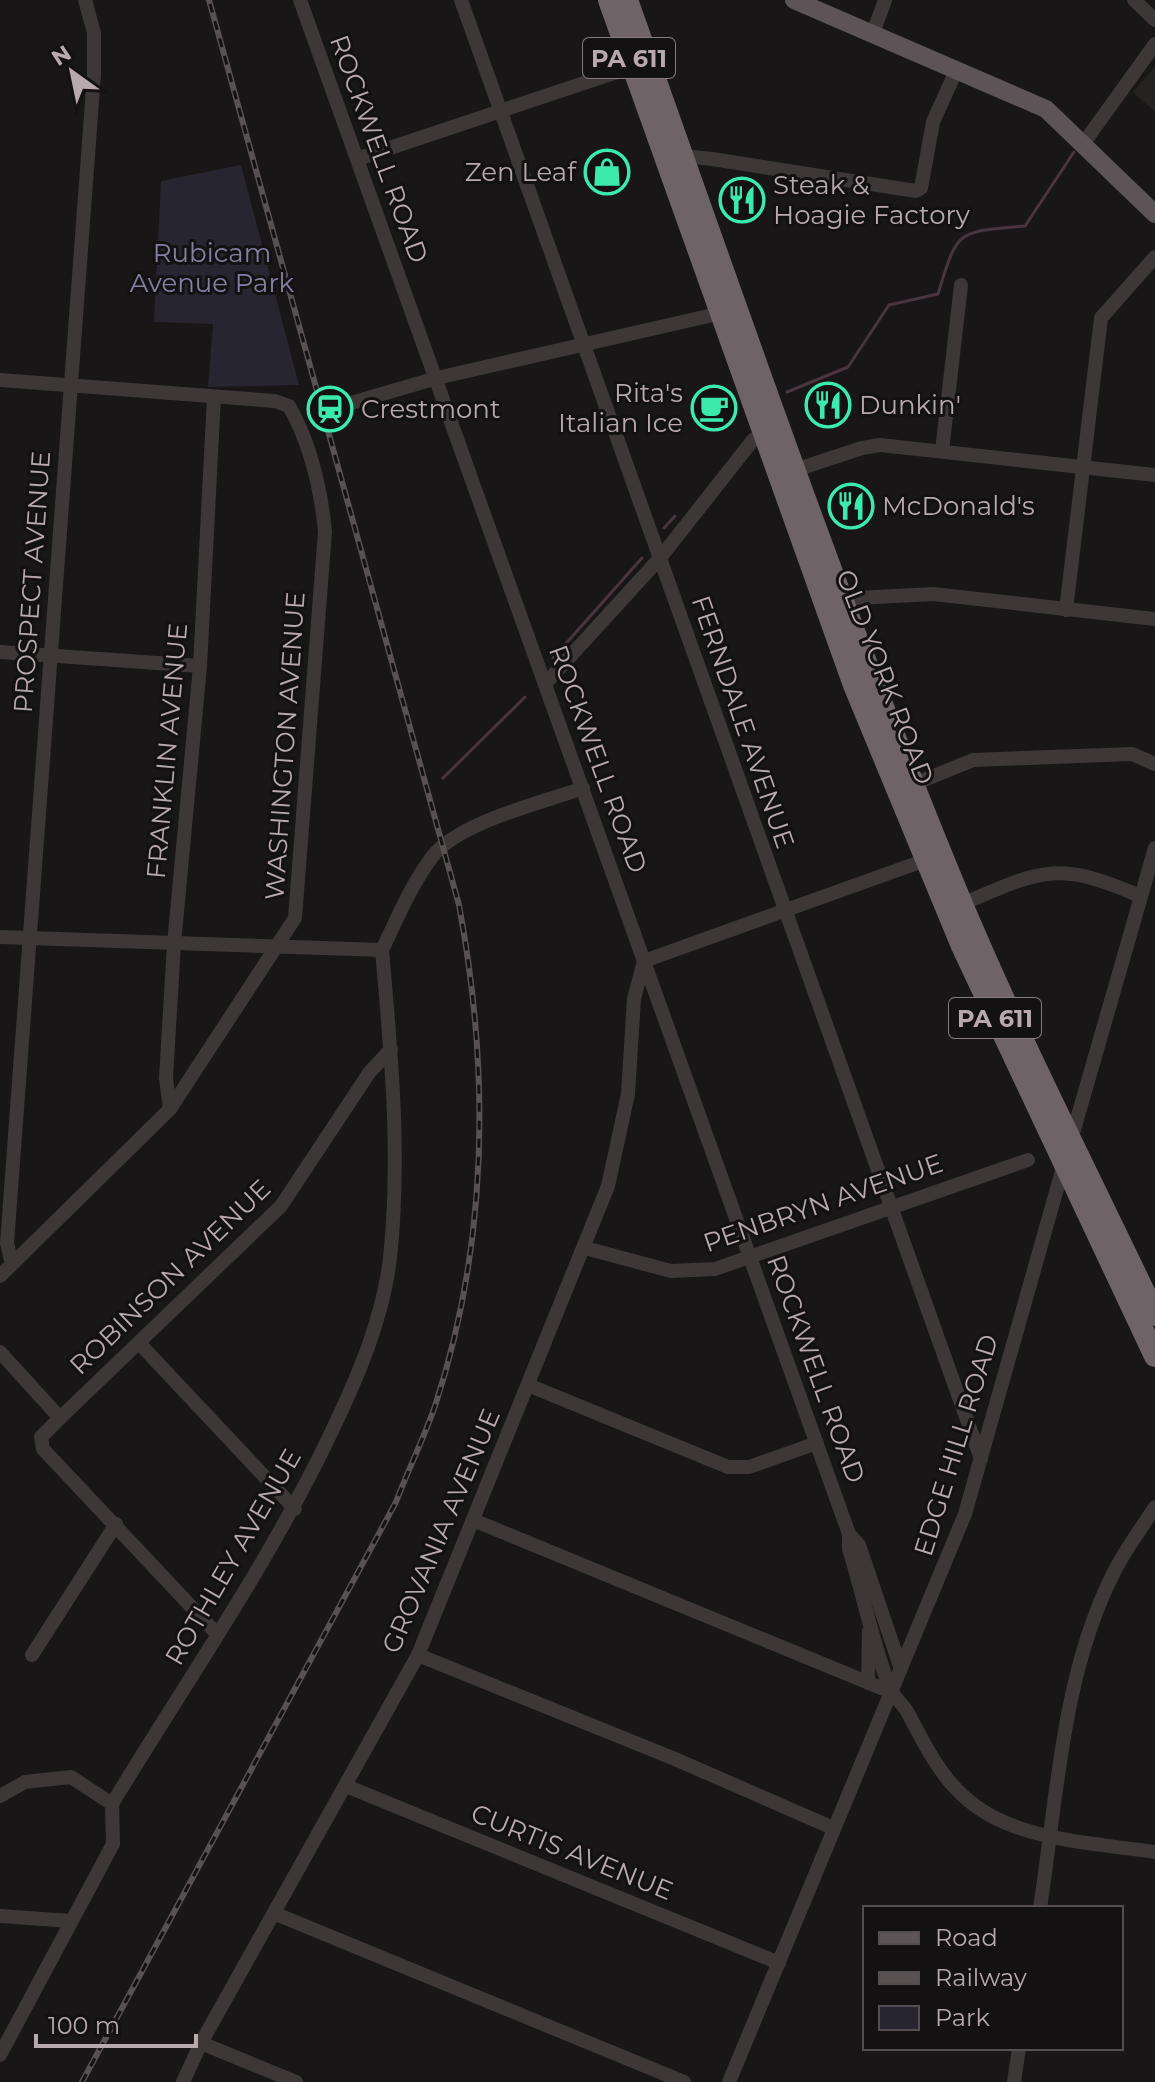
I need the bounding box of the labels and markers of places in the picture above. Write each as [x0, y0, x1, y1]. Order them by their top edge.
shop icon: Zen Leaf [583, 148, 631, 196]
place label: Zen Leaf [465, 156, 577, 188]
place label: Steak & Hoagie Factory [773, 169, 971, 231]
restaurant icon: Steak & Hoagie Factory [718, 176, 766, 224]
place label: Rita's Italian Ice [558, 377, 683, 439]
restaurant icon: Dunkin' [804, 381, 852, 429]
cafe icon: Rita's Italian Ice [690, 384, 738, 432]
station icon: Crestmont [306, 385, 354, 433]
place label: Dunkin' [859, 389, 961, 421]
place label: Crestmont [361, 393, 501, 425]
restaurant icon: McDonald's [827, 482, 875, 530]
place label: McDonald's [882, 490, 1035, 522]

